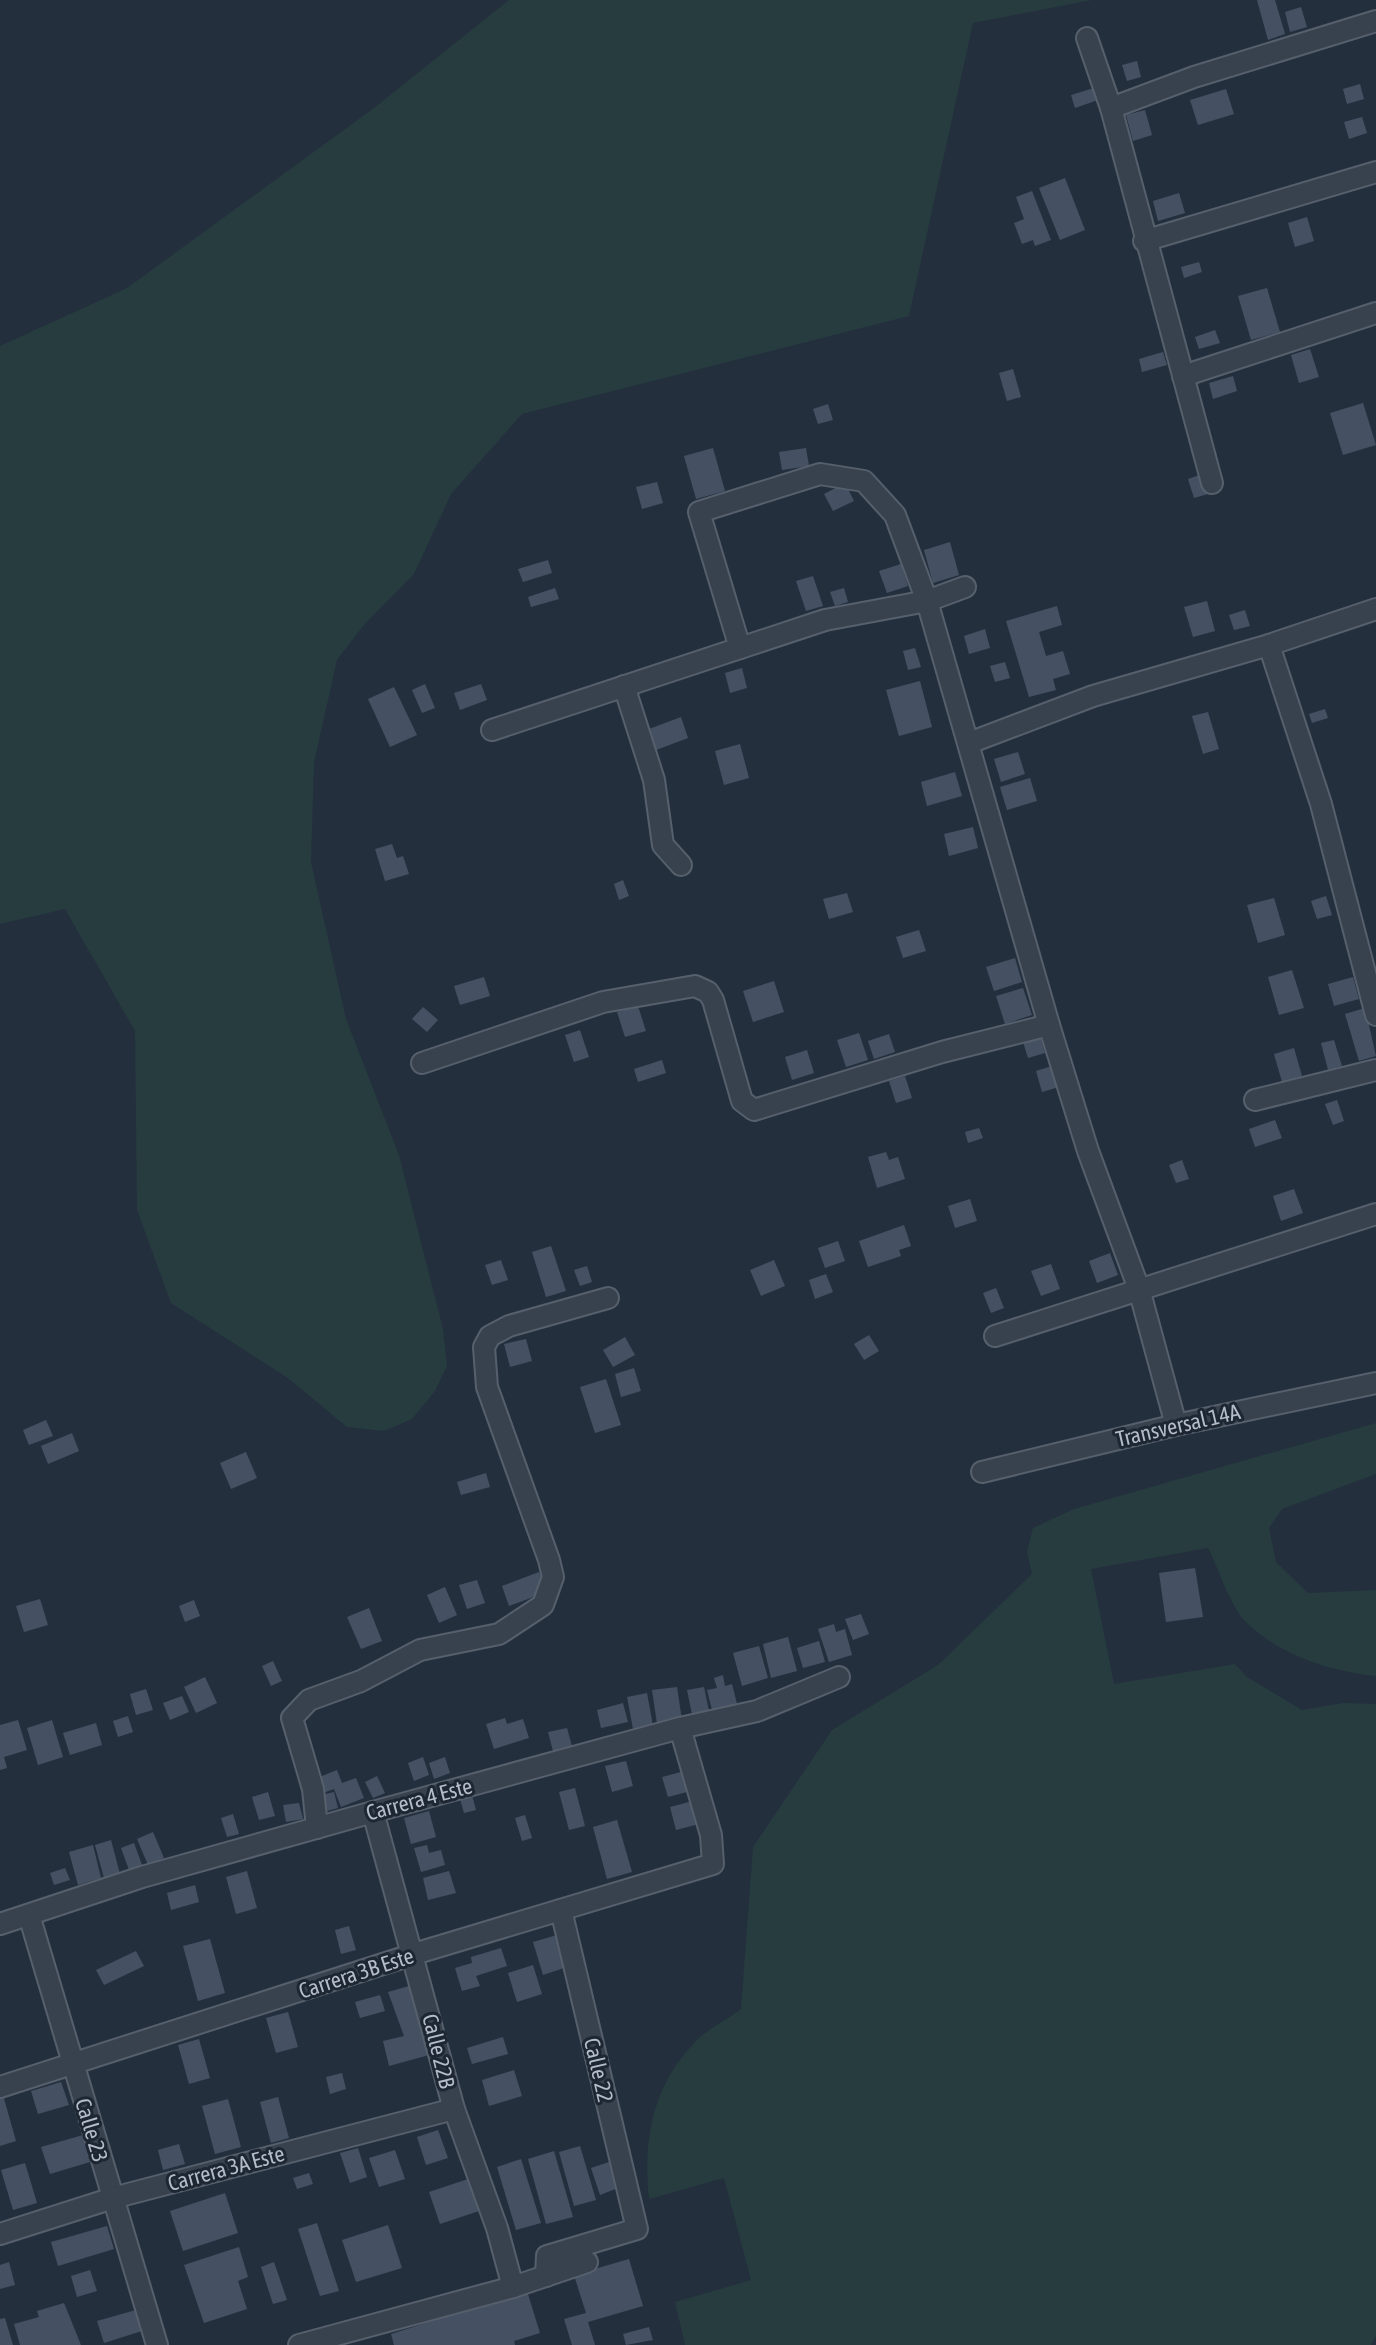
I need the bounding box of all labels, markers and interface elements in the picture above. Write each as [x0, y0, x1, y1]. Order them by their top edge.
street label: Transversal 14A [1113, 1398, 1243, 1452]
street label: Carrera 4 Este [363, 1772, 475, 1826]
street label: Carrera 3B Este [295, 1942, 417, 2004]
street label: Calle 22B [417, 2011, 461, 2091]
street label: Calle 22 [579, 2035, 619, 2105]
street label: Calle 23 [70, 2095, 114, 2165]
street label: Carrera 3A Este [165, 2140, 287, 2196]

